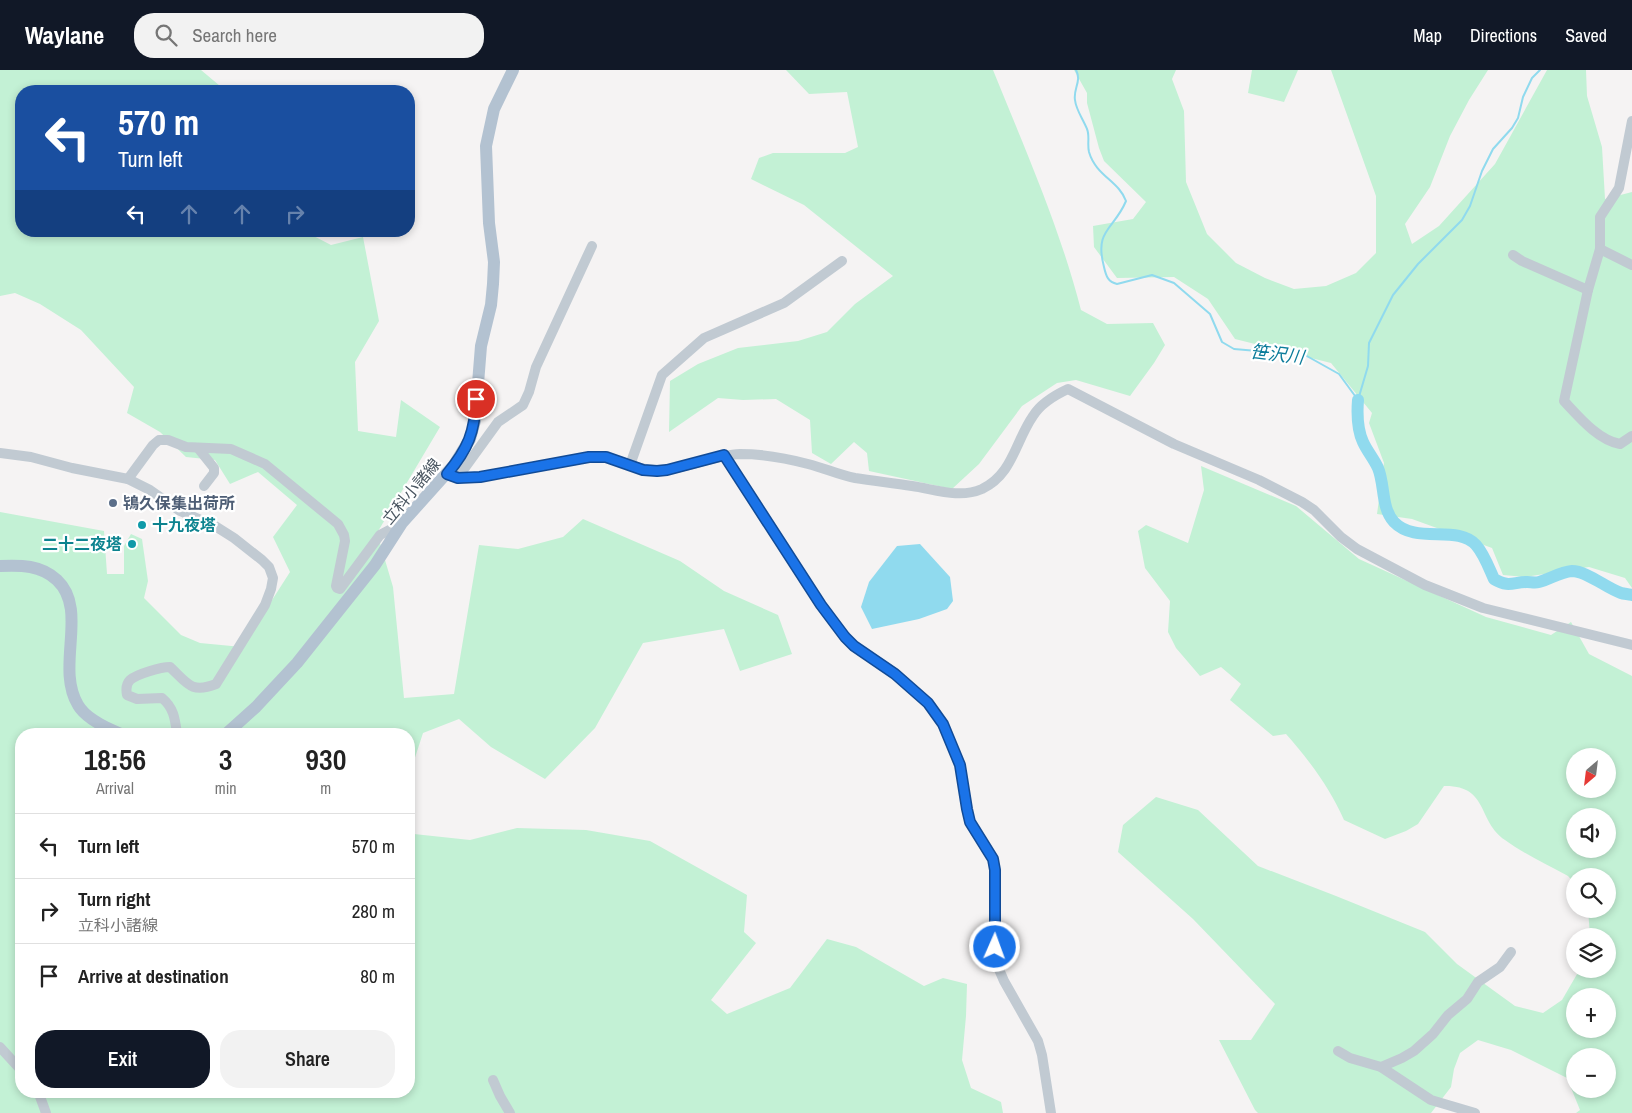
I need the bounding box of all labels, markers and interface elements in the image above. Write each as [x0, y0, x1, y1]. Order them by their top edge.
search box [134, 13, 484, 58]
text: Waylane [25, 19, 104, 51]
icon: search [152, 21, 180, 49]
text: Search here [192, 22, 277, 48]
text: Map [1413, 23, 1442, 48]
text: Directions [1470, 23, 1537, 48]
text: Saved [1565, 23, 1607, 48]
text: 570 m [118, 99, 199, 146]
icon: left [35, 105, 100, 170]
text: Turn left [118, 144, 183, 174]
icon: left [122, 200, 150, 228]
icon: ahead [175, 200, 203, 228]
icon: ahead [228, 200, 256, 228]
icon: right [281, 200, 309, 228]
water label: 笹沢川 [1249, 338, 1307, 370]
pin [455, 378, 497, 420]
icon: arrive [462, 385, 490, 413]
street label: 立科小諸線 [377, 453, 445, 529]
place label: 鴇久保集出荷所 [123, 492, 235, 514]
marker: 鴇久保集出荷所 [107, 497, 119, 509]
place label: 十九夜塔 [152, 514, 216, 536]
marker: 十九夜塔 [136, 519, 148, 531]
place label: 二十二夜塔 [42, 533, 122, 555]
marker: 二十二夜塔 [126, 538, 138, 550]
text: 18:56 [84, 739, 146, 779]
text: 3 [219, 739, 233, 779]
text: 930 [305, 739, 346, 779]
north arrow [1566, 748, 1616, 798]
map controls [1566, 748, 1616, 1098]
text: Arrival [96, 777, 134, 799]
text: min [215, 777, 237, 799]
text: m [320, 777, 331, 799]
button: sound [1566, 808, 1616, 858]
icon: left [35, 832, 63, 860]
text: Turn left [78, 833, 139, 859]
text: 570 m [352, 833, 395, 859]
button: search [1566, 868, 1616, 918]
text: Turn right [78, 886, 150, 912]
icon: right [35, 897, 63, 925]
text: 280 m [352, 898, 395, 924]
text: 立科小諸線 [78, 914, 158, 936]
position arrow [968, 920, 1020, 972]
button: layers [1566, 928, 1616, 978]
icon: arrive [35, 962, 63, 990]
text: Arrive at destination [78, 963, 229, 989]
text: 80 m [360, 963, 395, 989]
button: + [1566, 988, 1616, 1038]
button: Exit [35, 1030, 210, 1088]
button: Share [220, 1030, 395, 1088]
button: − [1566, 1048, 1616, 1098]

